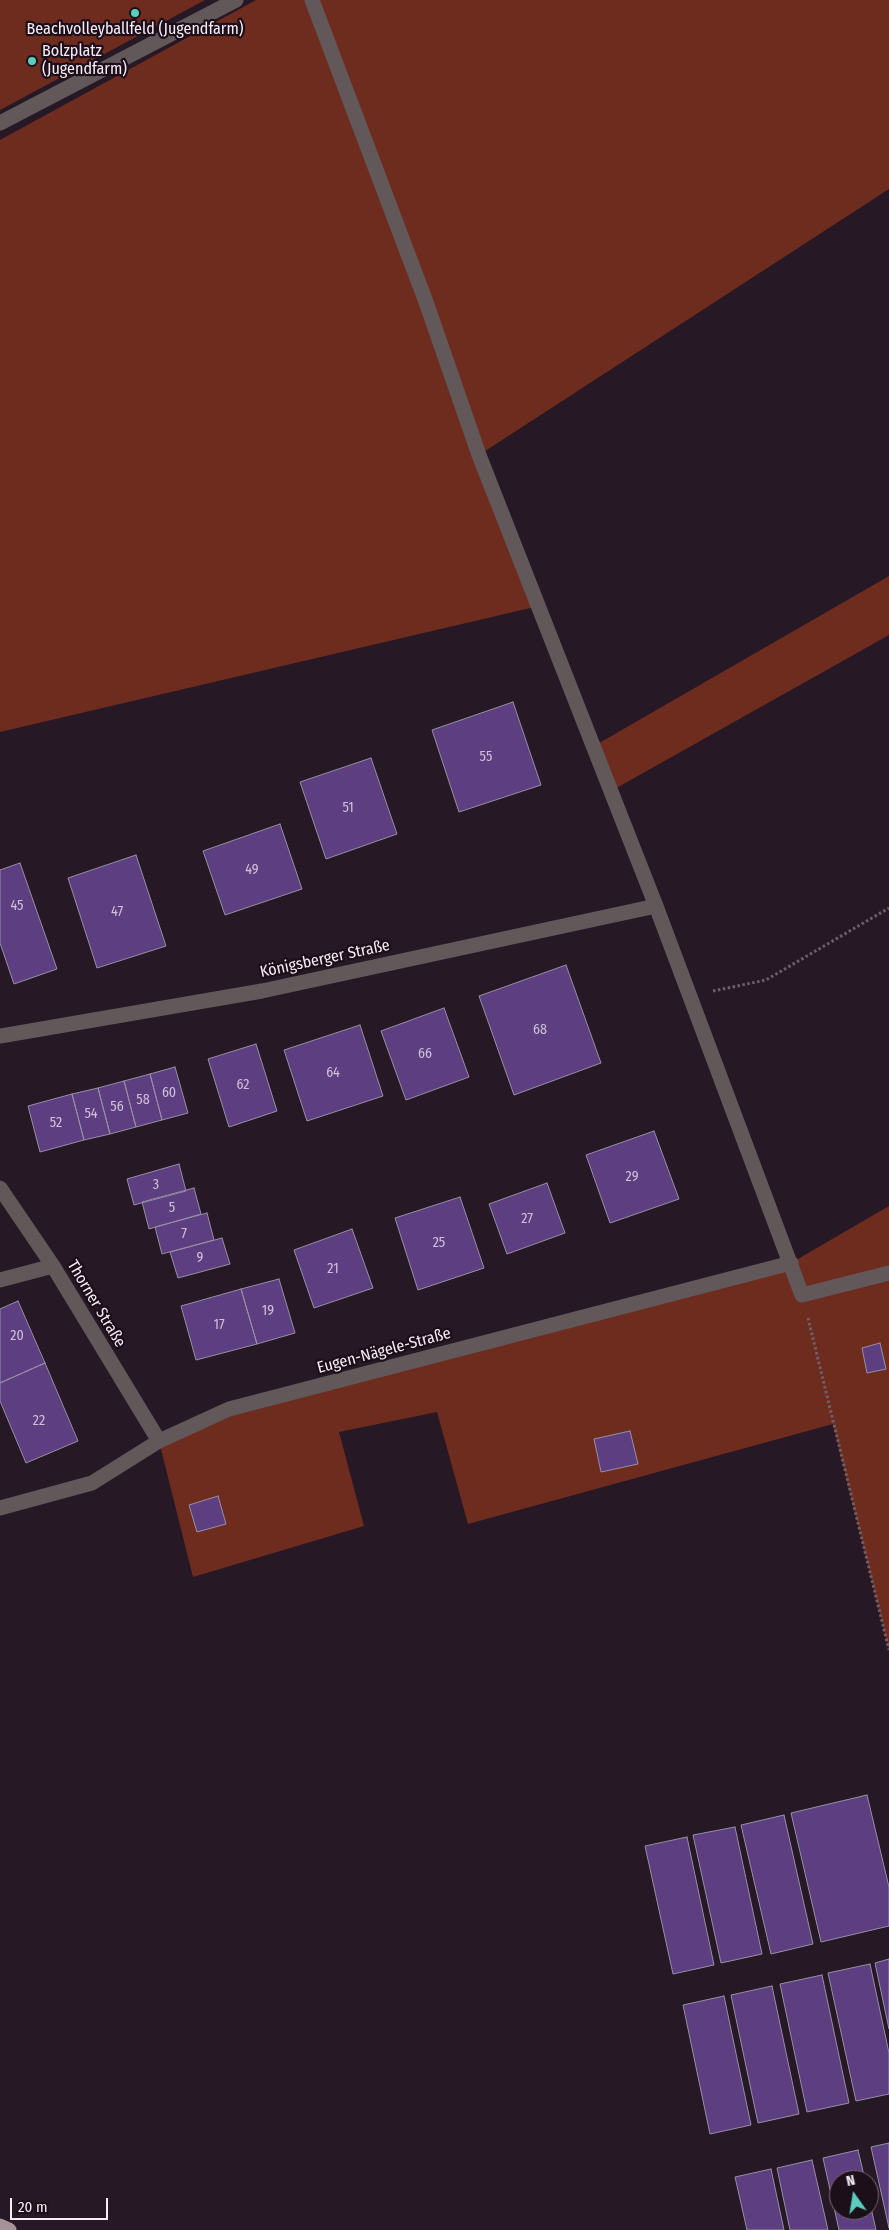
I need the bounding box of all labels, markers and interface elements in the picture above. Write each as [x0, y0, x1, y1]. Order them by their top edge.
marker: Beachvolleyballfeld (Jugendfarm) [129, 7, 141, 19]
place label: Beachvolleyballfeld (Jugendfarm) [27, 20, 243, 40]
place label: Bolzplatz (Jugendfarm) [42, 42, 127, 80]
marker: Bolzplatz (Jugendfarm) [26, 55, 38, 67]
house number: 55 [480, 749, 492, 765]
house number: 51 [342, 800, 354, 816]
house number: 49 [245, 862, 259, 878]
house number: 45 [10, 898, 24, 914]
house number: 47 [111, 904, 123, 920]
street label: Königsberger Straße [258, 936, 392, 982]
house number: 68 [533, 1022, 547, 1038]
house number: 66 [418, 1046, 432, 1062]
house number: 64 [326, 1065, 340, 1081]
house number: 62 [237, 1077, 249, 1093]
house number: 60 [162, 1085, 176, 1101]
house number: 58 [136, 1092, 150, 1108]
house number: 56 [110, 1099, 124, 1115]
house number: 54 [84, 1106, 98, 1122]
house number: 52 [50, 1115, 62, 1131]
house number: 29 [626, 1169, 638, 1185]
house number: 3 [153, 1177, 159, 1193]
house number: 5 [169, 1200, 175, 1216]
house number: 27 [521, 1211, 533, 1227]
house number: 7 [181, 1226, 187, 1242]
house number: 25 [433, 1235, 445, 1251]
house number: 9 [197, 1250, 203, 1266]
street label: Thorner Straße [63, 1257, 129, 1351]
house number: 21 [327, 1261, 339, 1277]
house number: 19 [262, 1303, 274, 1319]
house number: 17 [213, 1317, 225, 1333]
street label: Eugen-Nägele-Straße [315, 1324, 453, 1378]
house number: 20 [10, 1328, 24, 1344]
house number: 22 [33, 1413, 45, 1429]
north arrow [829, 2170, 879, 2220]
text: N [845, 2172, 857, 2190]
scale bar [12, 2188, 110, 2220]
text: 20 m [18, 2198, 48, 2216]

